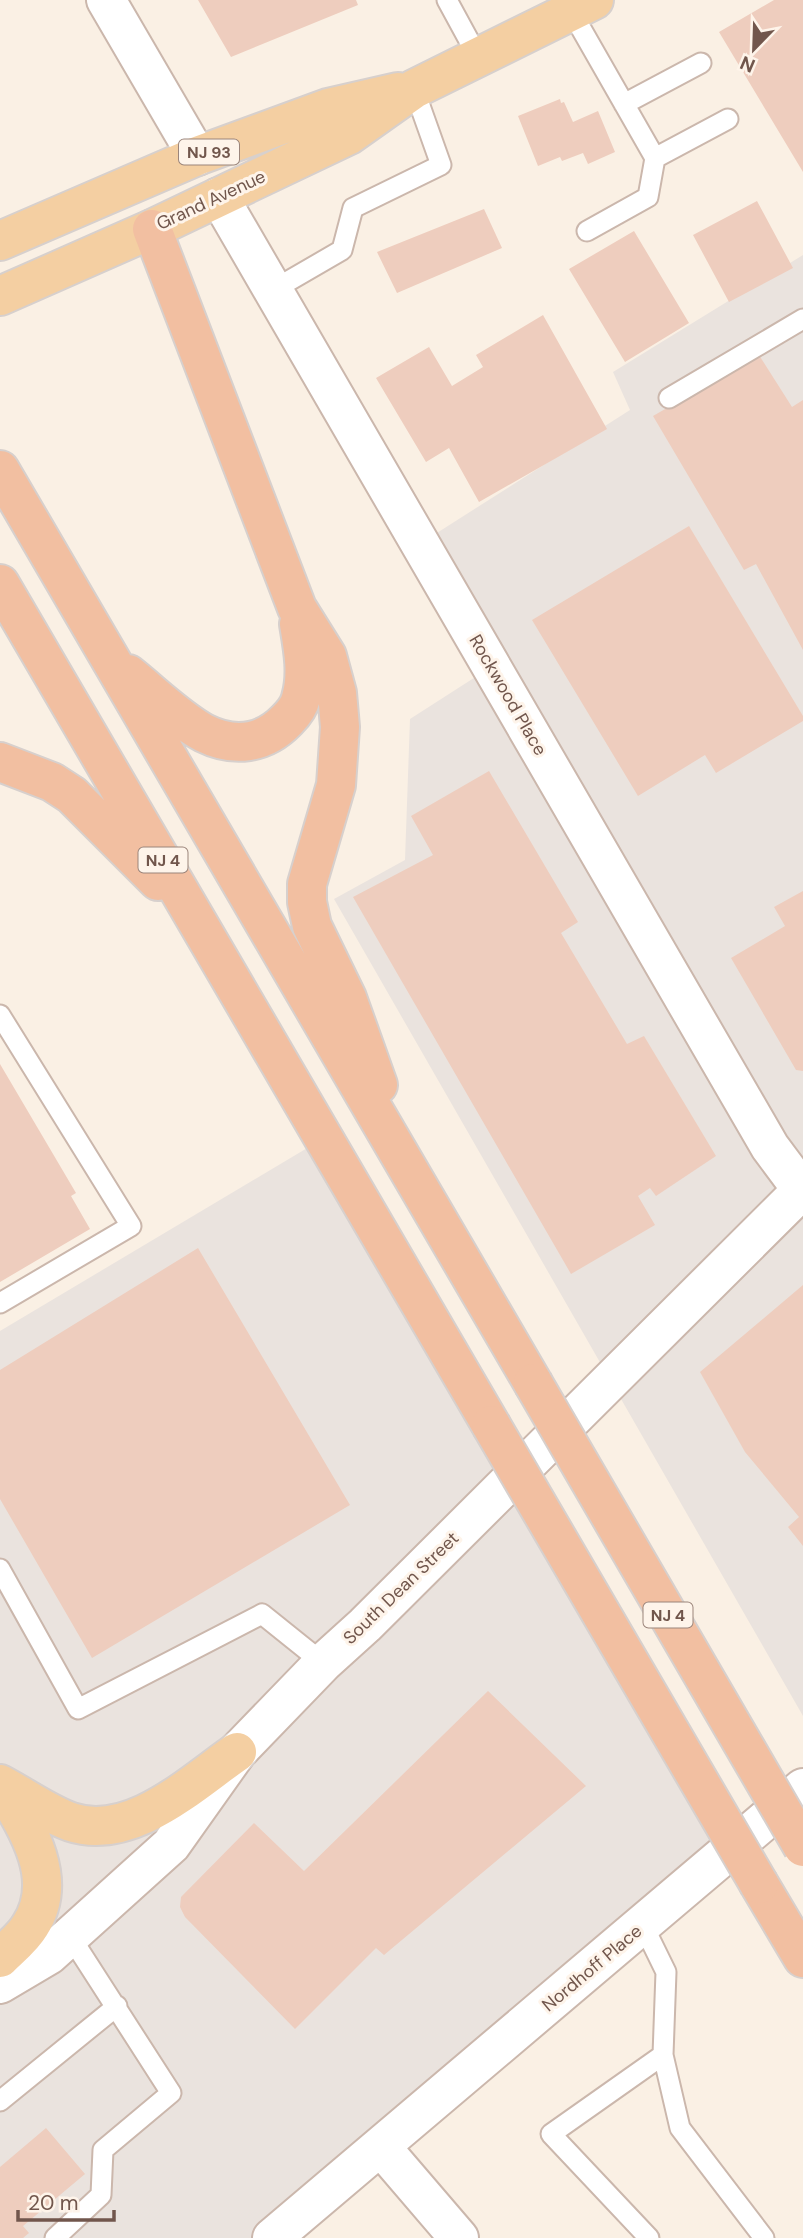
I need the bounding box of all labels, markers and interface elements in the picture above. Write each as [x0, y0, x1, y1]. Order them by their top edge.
north arrow [719, 14, 789, 84]
text: N [736, 50, 759, 78]
road number: NJ 93 [179, 140, 239, 164]
street label: Grand Avenue [153, 164, 269, 236]
street label: Rockwood Place [464, 630, 552, 760]
road number: NJ 4 [138, 848, 188, 873]
street label: South Dean Street [338, 1527, 464, 1649]
road number: NJ 4 [644, 1602, 692, 1628]
street label: Nordhoff Place [537, 1919, 647, 2017]
scale bar [18, 2178, 114, 2222]
text: 20 m [28, 2189, 79, 2217]

